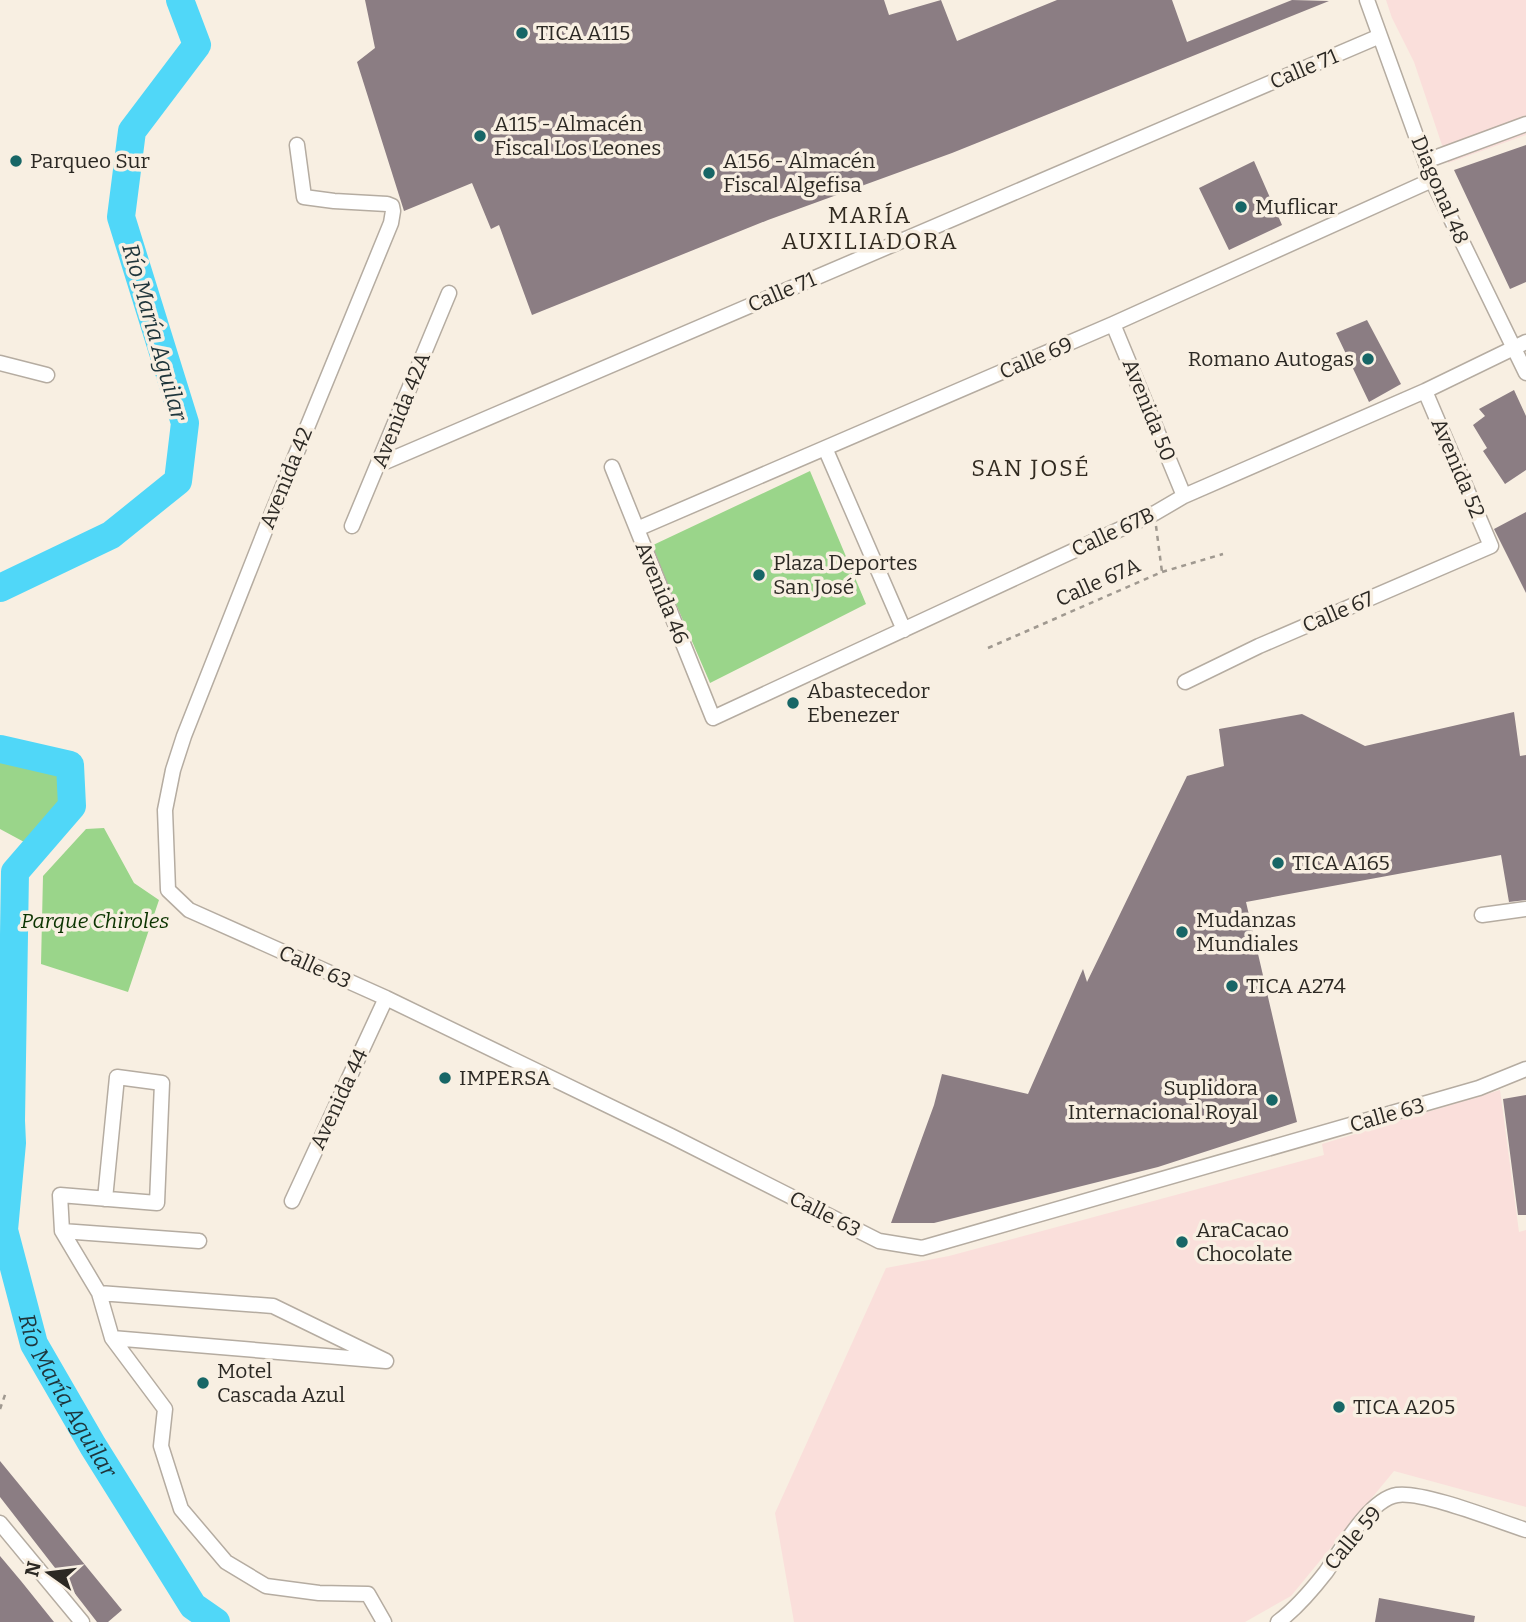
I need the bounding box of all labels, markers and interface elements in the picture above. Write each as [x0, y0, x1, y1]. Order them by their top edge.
place label: TICA A115 [536, 20, 630, 46]
marker: TICA A115 [514, 25, 530, 41]
street label: Calle 71 [1266, 43, 1342, 95]
place label: A115 - Almacén Fiscal Los Leones [494, 111, 661, 161]
marker: A115 - Almacén Fiscal Los Leones [472, 128, 488, 144]
street label: Diagonal 48 [1405, 132, 1475, 248]
place label: Parqueo Sur [30, 148, 150, 174]
place label: A156 - Almacén Fiscal Algefisa [723, 148, 875, 198]
marker: Parqueo Sur [8, 153, 24, 169]
marker: A156 - Almacén Fiscal Algefisa [701, 165, 717, 181]
place label: Muflicar [1255, 194, 1338, 220]
marker: Muflicar [1233, 199, 1249, 215]
district label: MARÍA AUXILIADORA [781, 201, 959, 255]
water label: Río María Aguilar [116, 240, 194, 425]
street label: Calle 71 [744, 266, 820, 318]
street label: Calle 69 [995, 331, 1077, 385]
place label: Romano Autogas [1188, 346, 1354, 372]
street label: Avenida 42A [366, 348, 436, 471]
marker: Romano Autogas [1360, 351, 1376, 367]
street label: Avenida 50 [1117, 355, 1181, 465]
street label: Avenida 52 [1425, 414, 1491, 522]
street label: Avenida 42 [254, 423, 318, 533]
district label: SAN JOSÉ [971, 454, 1091, 482]
street label: Calle 67B [1067, 502, 1159, 562]
street label: Avenida 46 [630, 538, 694, 648]
place label: Plaza Deportes San José [773, 550, 917, 600]
street label: Calle 67A [1052, 552, 1144, 612]
marker: Plaza Deportes San José [751, 567, 767, 583]
street label: Calle 67 [1298, 585, 1378, 639]
place label: Abastecedor Ebenezer [807, 678, 930, 728]
marker: Abastecedor Ebenezer [785, 695, 801, 711]
place label: TICA A165 [1292, 850, 1390, 876]
marker: TICA A165 [1270, 855, 1286, 871]
place label: Mudanzas Mundiales [1196, 907, 1299, 957]
park label: Parque Chiroles [21, 908, 169, 934]
marker: Mudanzas Mundiales [1174, 924, 1190, 940]
street label: Calle 63 [275, 940, 355, 994]
place label: TICA A274 [1246, 973, 1346, 999]
marker: TICA A274 [1224, 978, 1240, 994]
street label: Avenida 44 [304, 1045, 374, 1153]
place label: IMPERSA [459, 1065, 551, 1091]
marker: IMPERSA [437, 1070, 453, 1086]
place label: Suplidora Internacional Royal [1068, 1075, 1259, 1125]
marker: Suplidora Internacional Royal [1264, 1092, 1280, 1108]
street label: Calle 63 [1347, 1092, 1427, 1138]
street label: Calle 63 [785, 1185, 865, 1243]
place label: AraCacao Chocolate [1196, 1217, 1293, 1267]
marker: AraCacao Chocolate [1174, 1234, 1190, 1250]
water label: Río María Aguilar [13, 1311, 124, 1484]
place label: Motel Cascada Azul [217, 1358, 345, 1408]
marker: Motel Cascada Azul [195, 1375, 211, 1391]
place label: TICA A205 [1353, 1394, 1455, 1420]
marker: TICA A205 [1331, 1399, 1347, 1415]
street label: Calle 59 [1319, 1501, 1387, 1575]
north arrow [14, 1538, 84, 1608]
text: N [20, 1559, 46, 1579]

